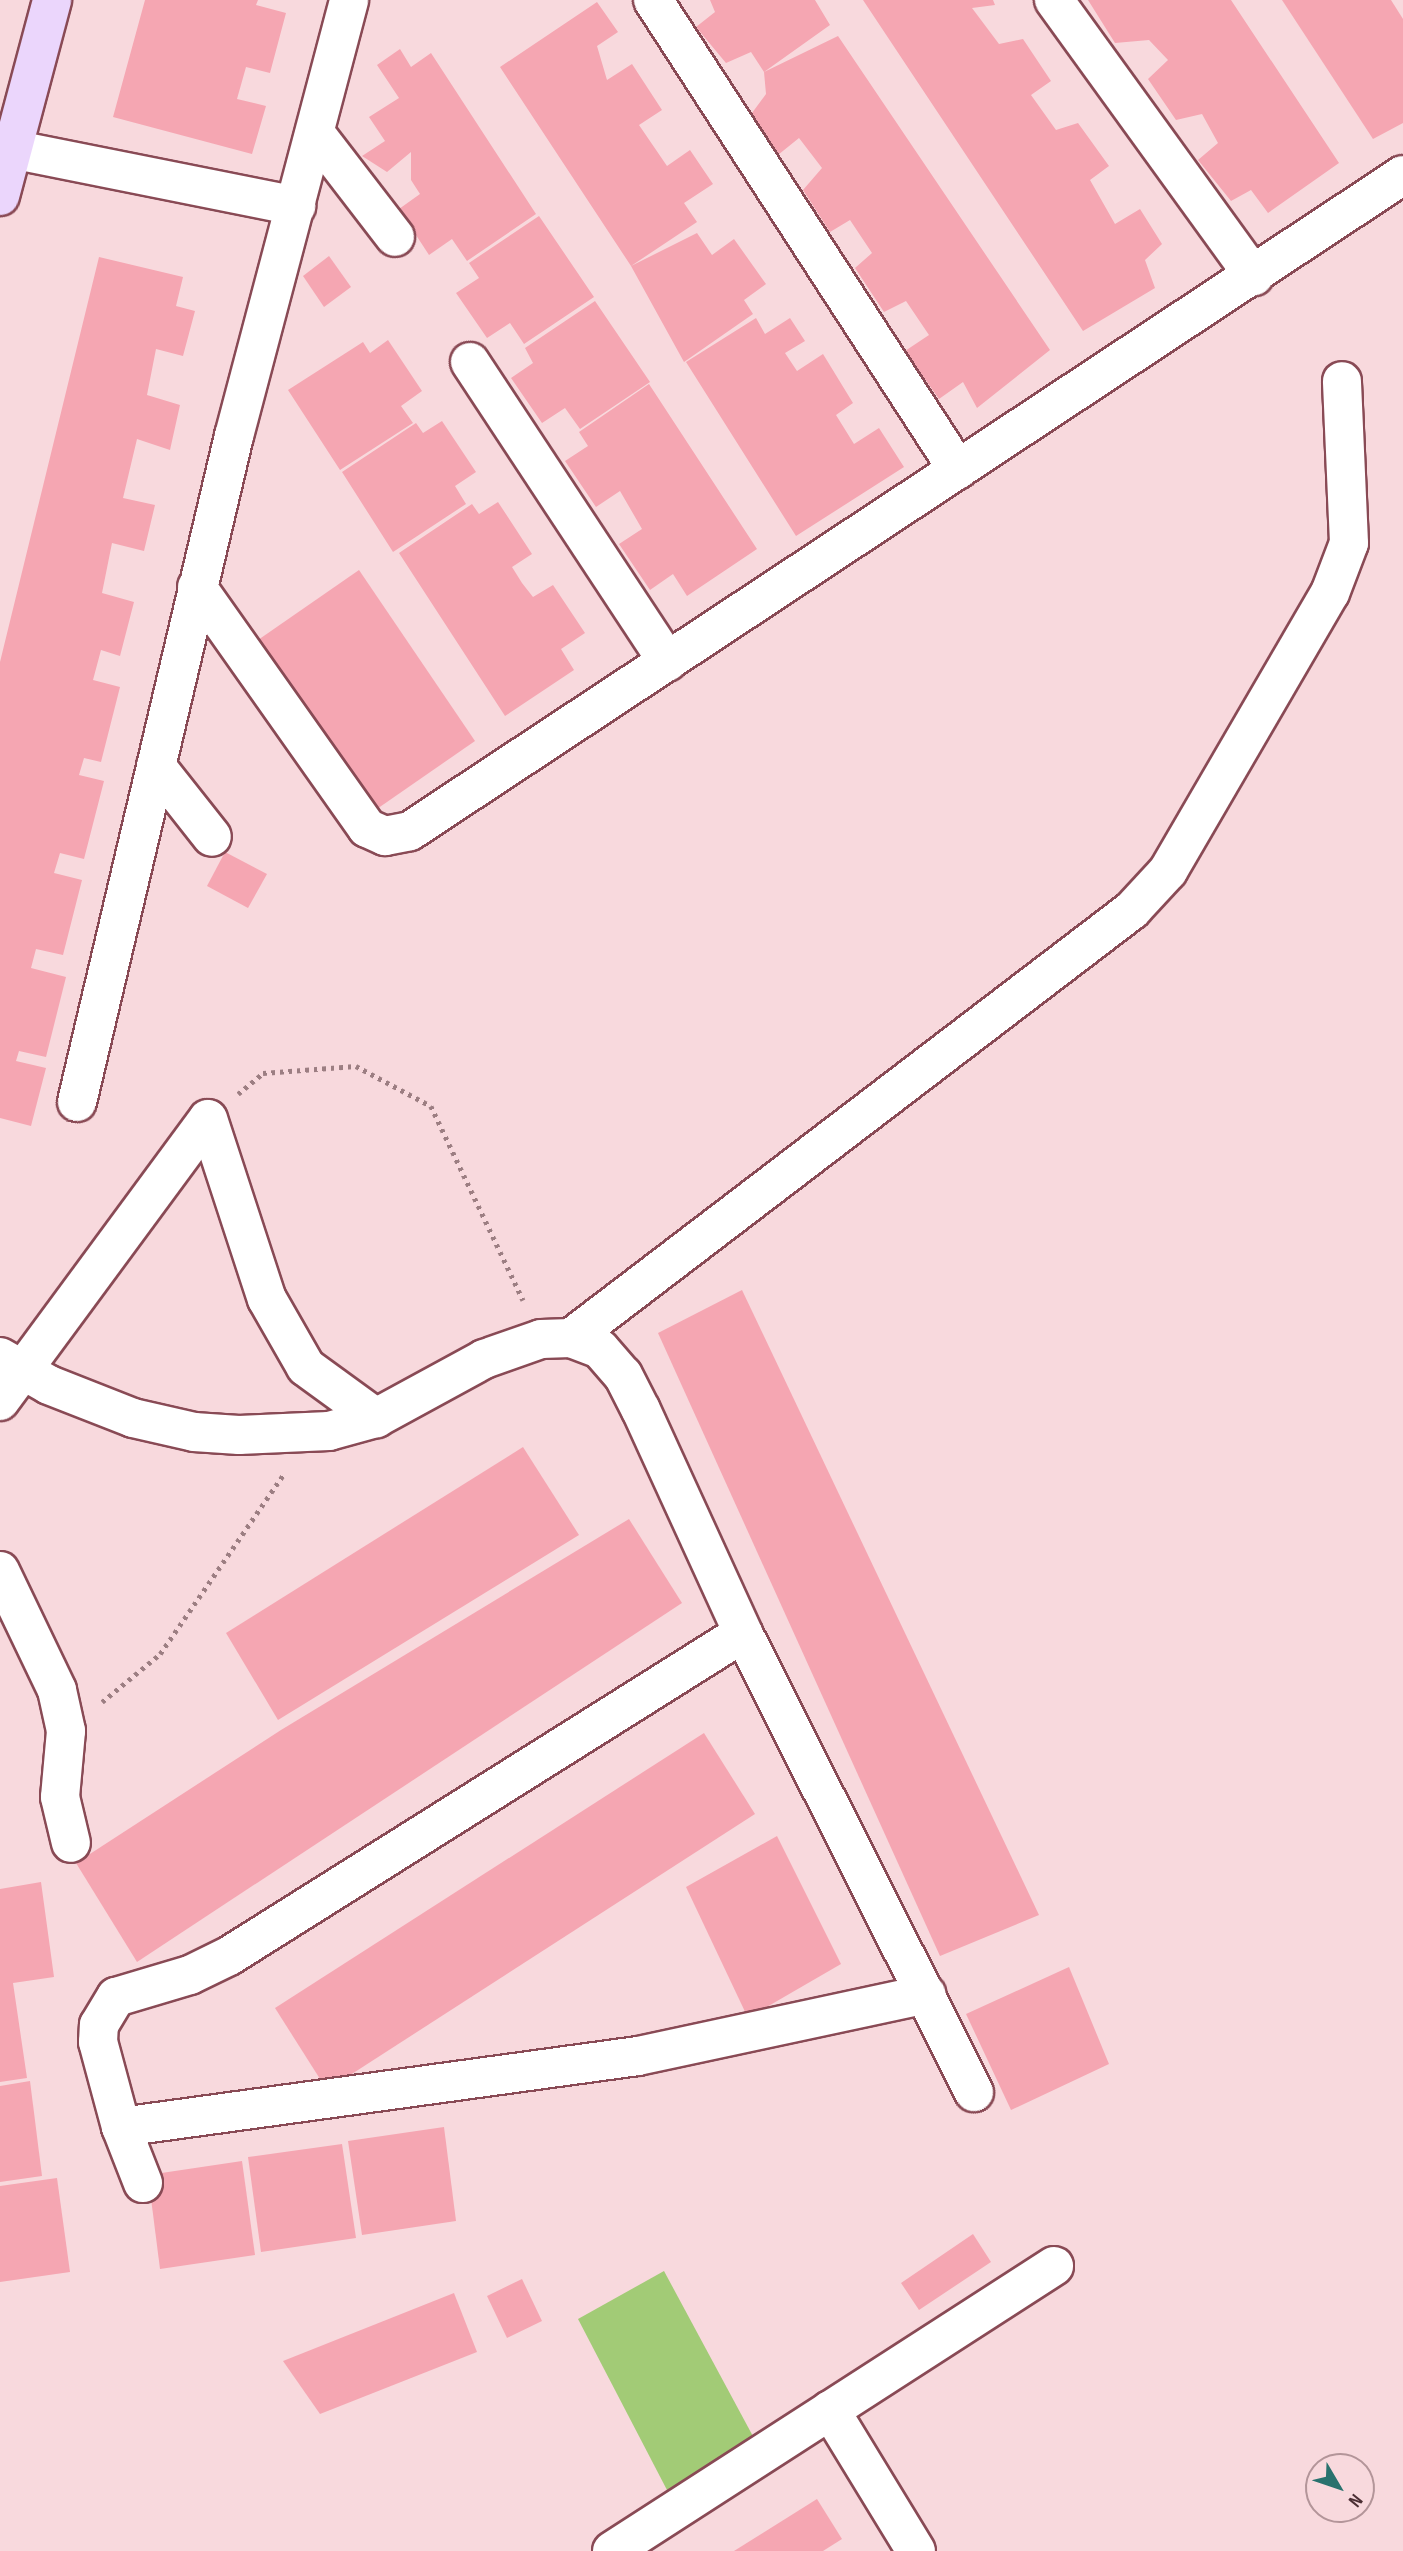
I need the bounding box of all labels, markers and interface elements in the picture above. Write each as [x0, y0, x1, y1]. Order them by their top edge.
north arrow [1305, 2453, 1375, 2523]
text: N [1343, 2489, 1367, 2511]

